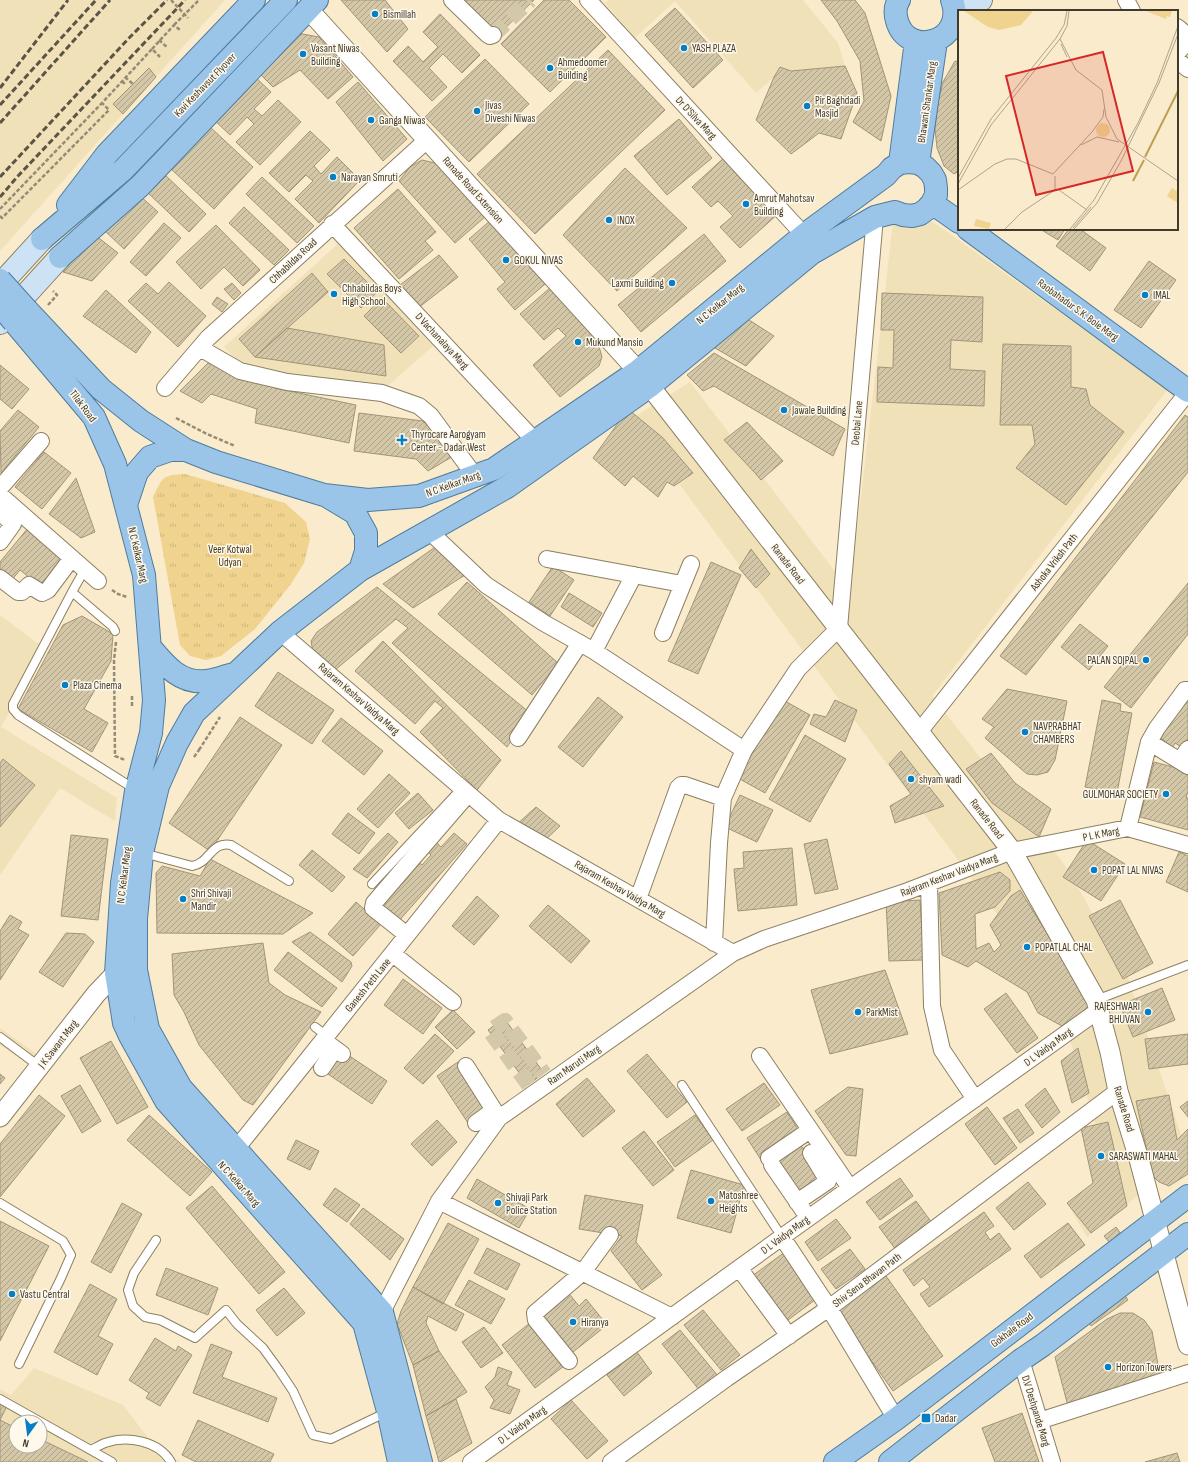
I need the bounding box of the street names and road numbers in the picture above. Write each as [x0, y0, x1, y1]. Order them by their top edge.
street label: Kavi Keshavsut Flyover [171, 50, 239, 120]
street label: Bhawani Shankar Marg [915, 60, 939, 144]
street label: Dr D'Silva Marg [673, 94, 720, 143]
street label: Ranade Road Extension [440, 154, 507, 226]
street label: Chhabildas Road [266, 235, 320, 286]
street label: Raobahadur S.K. Bole Marg [1035, 276, 1122, 344]
street label: N C Kelkar Marg [694, 281, 747, 327]
street label: D Vachanalaya Marg [412, 310, 472, 372]
street label: Tilak Road [67, 387, 100, 425]
street label: Deobai Lane [849, 400, 865, 446]
street label: N C Kelkar Marg [424, 468, 483, 500]
street label: N C Kelkar Marg [125, 526, 151, 585]
street label: Ashoka Vriksh Path [1027, 530, 1081, 594]
street label: Ranade Road [768, 541, 808, 587]
street label: Rajaram Keshav Vaidya Marg [316, 660, 403, 738]
street label: Ranade Road [967, 796, 1007, 842]
street label: P L K Marg [1082, 824, 1121, 844]
street label: N C Kelkar Marg [114, 845, 134, 904]
street label: Rajaram Keshav Vaidya Marg [899, 850, 1000, 900]
street label: Rajaram Keshav Vaidya Marg [572, 858, 668, 921]
street label: Ganesh Peth Lane [342, 955, 394, 1015]
street label: J K Sawant Marg [34, 1017, 81, 1072]
street label: D L Vaidya Marg [1021, 1025, 1075, 1069]
street label: Ram Maruti Marg [545, 1042, 603, 1088]
street label: Ranade Road [1111, 1085, 1137, 1134]
street label: N C Kelkar Marg [215, 1158, 263, 1210]
street label: D L Vaidya Marg [758, 1213, 812, 1257]
street label: Shiv Sena Bhavan Path [830, 1250, 904, 1310]
street label: Gokhale Road [988, 1310, 1036, 1350]
street label: D.V Deshpande Marg [1019, 1374, 1053, 1449]
street label: D L Vaidya Marg [495, 1403, 549, 1447]

